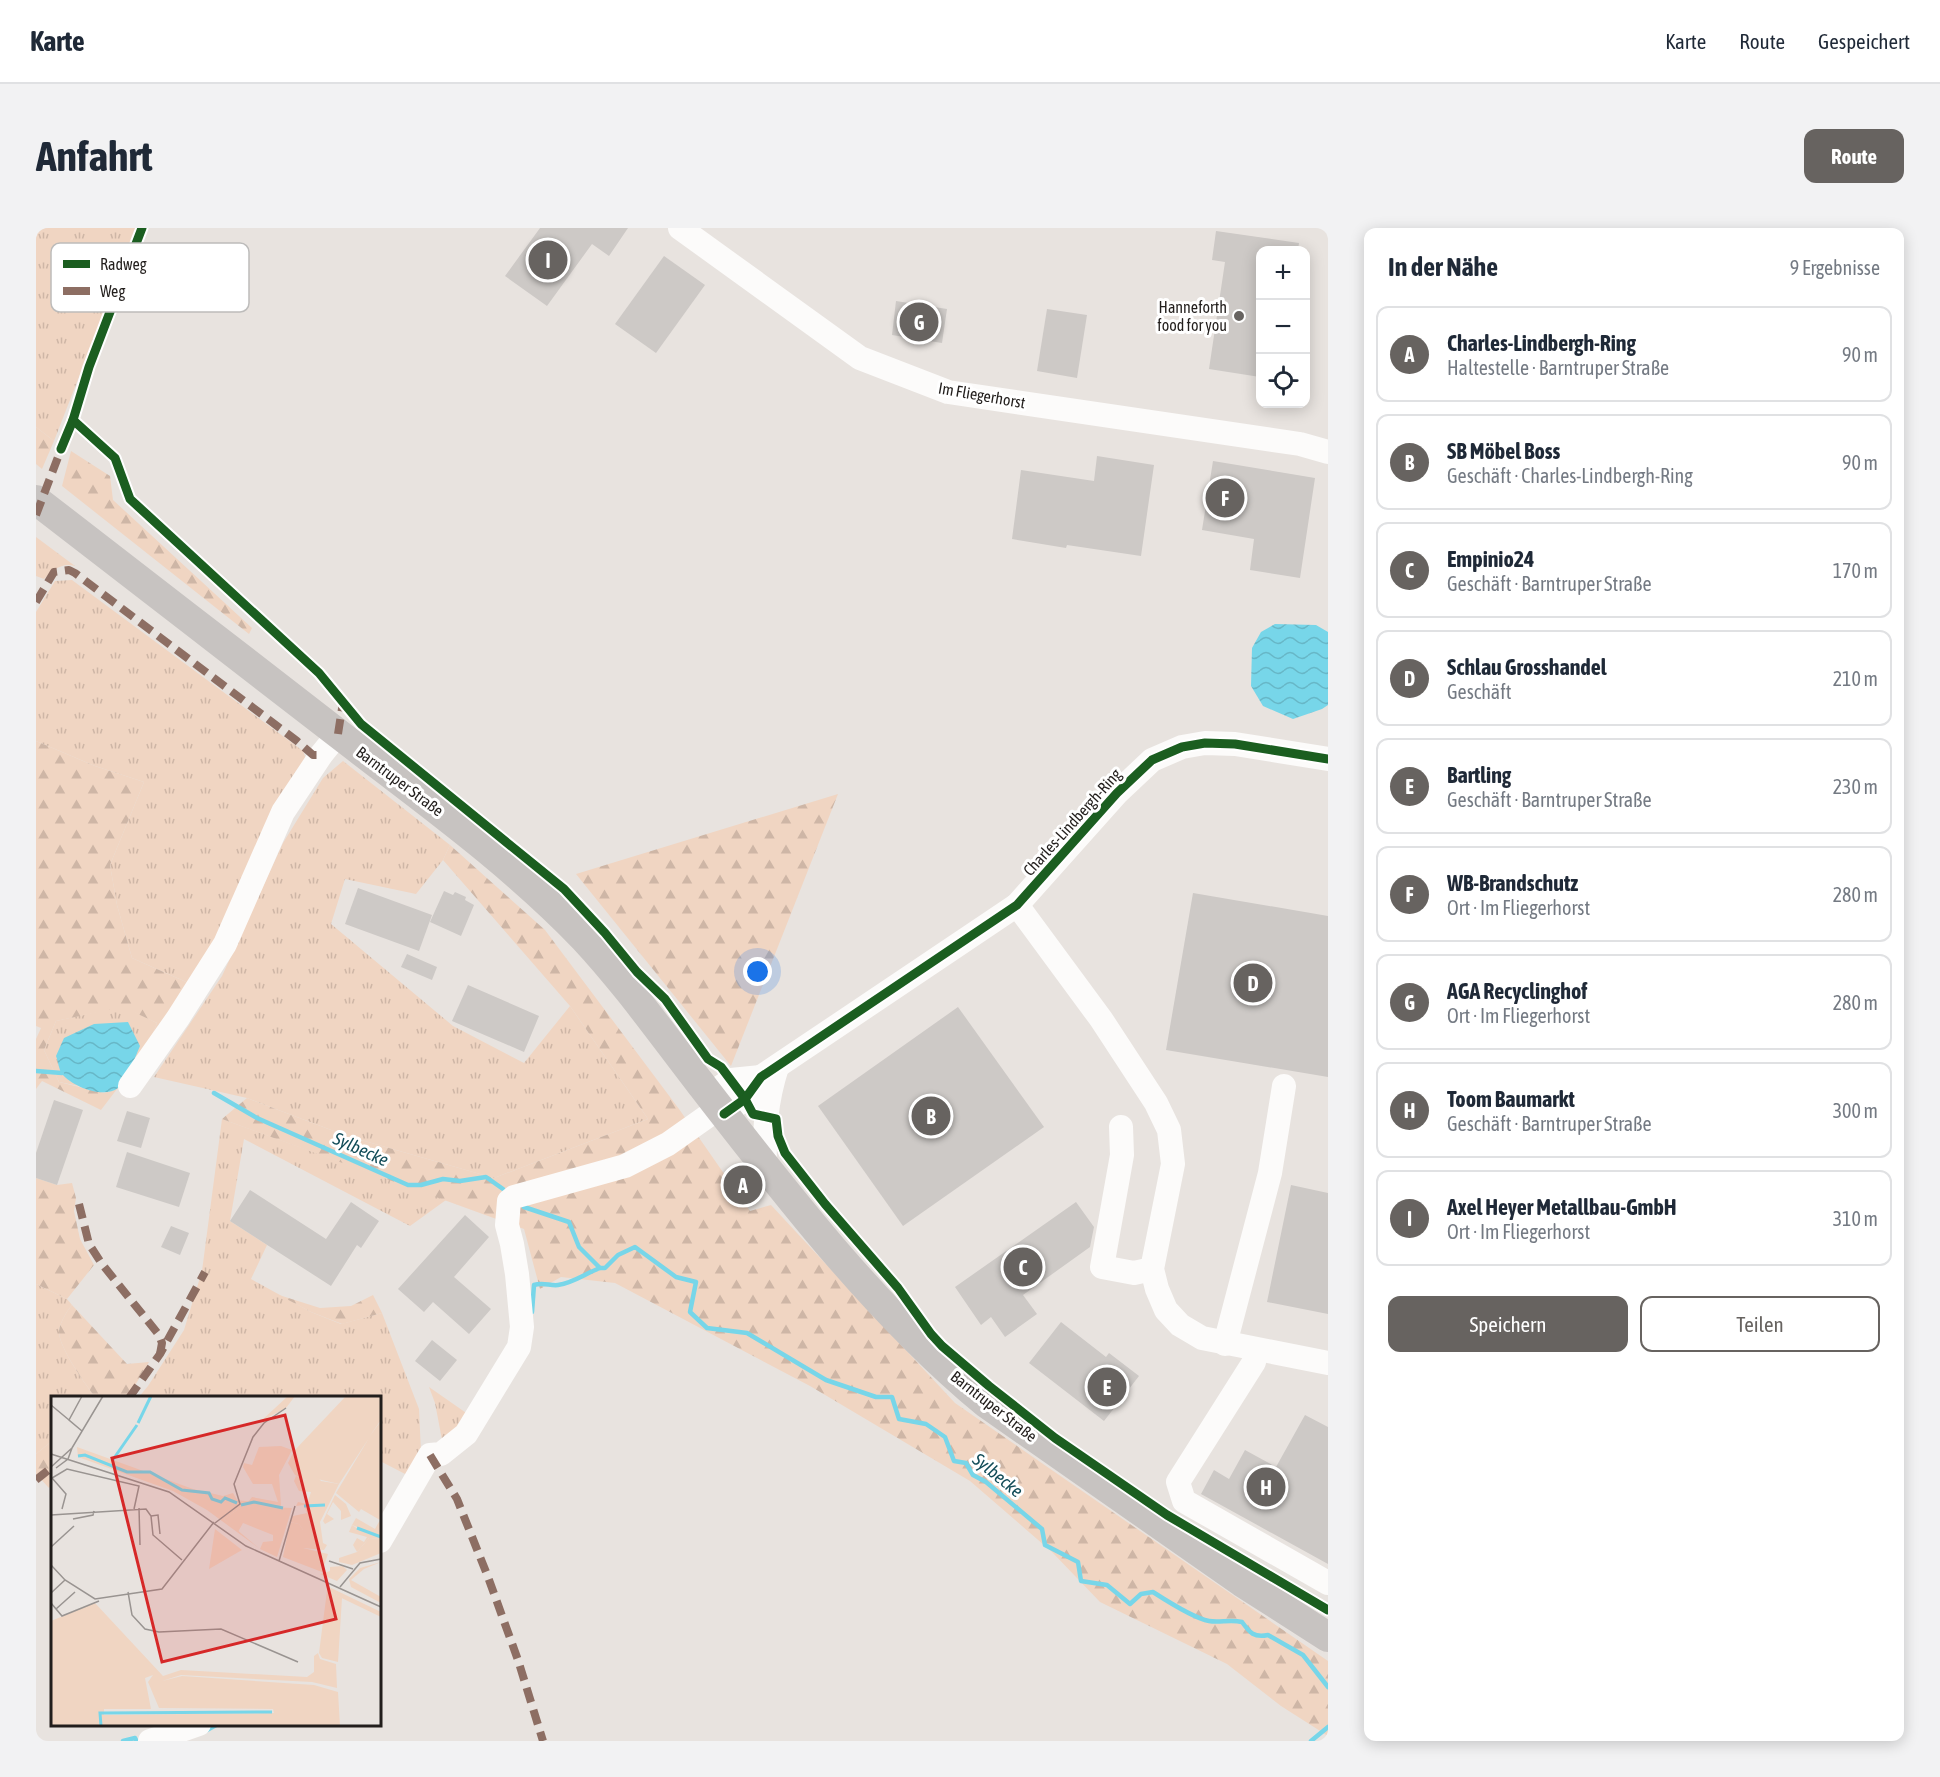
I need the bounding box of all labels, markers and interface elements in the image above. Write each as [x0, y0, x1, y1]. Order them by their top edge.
text: Karte [30, 25, 85, 57]
text: Karte [1665, 29, 1706, 53]
text: Route [1739, 29, 1785, 53]
text: Gespeichert [1818, 29, 1910, 53]
button: Route [1804, 129, 1904, 183]
text: Anfahrt [36, 132, 153, 180]
pin: I [528, 237, 568, 282]
legend [51, 243, 249, 312]
map controls [1256, 246, 1310, 408]
button: + [1256, 246, 1310, 300]
text: In der Nähe [1388, 252, 1498, 282]
text: Radweg [100, 255, 147, 274]
text: 9 Ergebnisse [1790, 256, 1880, 279]
text: Weg [100, 282, 125, 301]
place label: Hanneforth food for you [1157, 298, 1227, 335]
pin: G [900, 300, 938, 344]
button: − [1256, 300, 1310, 354]
marker: Hanneforth food for you [1232, 309, 1246, 323]
text: Charles-Lindbergh-Ring [1447, 330, 1636, 356]
text: A [1405, 343, 1414, 366]
text: 90 m [1842, 343, 1878, 366]
button: locate [1256, 354, 1310, 408]
text: Haltestelle · Barntruper Straße [1447, 356, 1669, 379]
street label: Im Fliegerhorst [937, 378, 1027, 413]
text: SB Möbel Boss [1447, 438, 1560, 464]
text: B [1405, 451, 1414, 474]
text: 90 m [1842, 451, 1878, 474]
text: Geschäft · Charles-Lindbergh-Ring [1447, 464, 1693, 487]
pin: F [1206, 476, 1244, 520]
text: Empinio24 [1447, 546, 1534, 572]
text: C [1405, 559, 1414, 582]
text: 170 m [1833, 559, 1878, 582]
text: Geschäft · Barntruper Straße [1447, 572, 1652, 595]
text: Schlau Grosshandel [1447, 654, 1607, 680]
text: D [1404, 667, 1415, 690]
text: 210 m [1833, 667, 1878, 690]
text: Geschäft [1447, 680, 1511, 703]
street label: Barntruper Straße [352, 742, 447, 820]
text: Bartling [1447, 762, 1511, 788]
street label: Charles-Lindbergh-Ring [1019, 765, 1125, 880]
text: E [1405, 775, 1414, 798]
text: 230 m [1833, 775, 1878, 798]
text: Geschäft · Barntruper Straße [1447, 788, 1652, 811]
text: WB-Brandschutz [1447, 870, 1578, 896]
text: F [1405, 883, 1414, 906]
text: 280 m [1833, 883, 1878, 906]
text: Ort · Im Fliegerhorst [1447, 896, 1590, 919]
your location [743, 957, 772, 986]
pin: D [1234, 960, 1272, 1005]
text: AGA Recyclinghof [1447, 978, 1587, 1004]
text: G [1404, 991, 1415, 1014]
text: 280 m [1833, 991, 1878, 1014]
text: Ort · Im Fliegerhorst [1447, 1004, 1590, 1027]
text: Toom Baumarkt [1447, 1086, 1575, 1112]
pin: B [912, 1094, 950, 1138]
text: H [1404, 1099, 1415, 1122]
text: 300 m [1833, 1099, 1878, 1122]
text: Geschäft · Barntruper Straße [1447, 1112, 1652, 1135]
water label: Sylbecke [329, 1127, 392, 1170]
pin: A [724, 1162, 762, 1208]
text: Axel Heyer Metallbau-GmbH [1447, 1194, 1677, 1220]
text: I [1407, 1207, 1412, 1230]
text: 310 m [1833, 1207, 1878, 1230]
text: Ort · Im Fliegerhorst [1447, 1220, 1590, 1243]
pin: C [1004, 1244, 1042, 1290]
button: Speichern [1388, 1296, 1628, 1352]
button: Teilen [1640, 1296, 1880, 1352]
pin: E [1088, 1364, 1126, 1410]
street label: Barntruper Straße [947, 1367, 1041, 1446]
inset map [51, 1396, 381, 1726]
water label: Sylbecke [968, 1448, 1027, 1502]
pin: H [1246, 1464, 1286, 1510]

